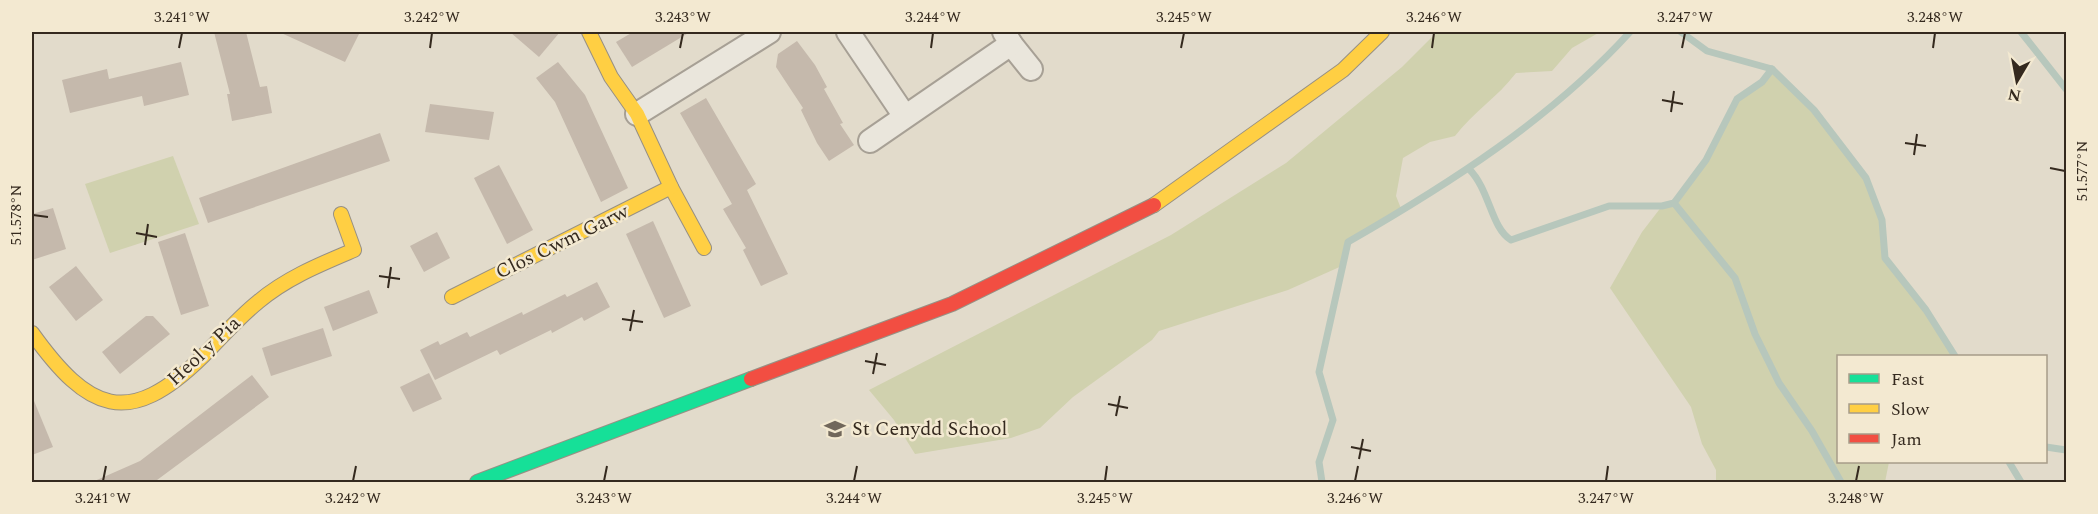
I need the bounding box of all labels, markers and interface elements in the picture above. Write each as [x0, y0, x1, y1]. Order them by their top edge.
text: 3.241°W [154, 6, 210, 29]
text: 3.242°W [404, 6, 460, 29]
text: 3.243°W [655, 6, 711, 29]
text: 3.244°W [905, 6, 961, 29]
text: 3.245°W [1156, 6, 1212, 29]
text: 3.246°W [1406, 6, 1462, 29]
text: 3.247°W [1657, 6, 1713, 29]
text: 3.248°W [1907, 6, 1963, 29]
north arrow [1987, 51, 2047, 111]
text: N [2006, 82, 2023, 108]
text: 51.577°N [2071, 141, 2094, 201]
text: 51.578°N [5, 185, 28, 245]
street label: Clos Cwm Garw [490, 196, 634, 287]
street label: Heol y Pia [161, 309, 248, 393]
legend [1837, 355, 2047, 463]
text: Fast [1891, 366, 1924, 393]
text: Slow [1891, 396, 1930, 423]
place label: St Cenydd School [852, 414, 1007, 444]
school or university icon: St Cenydd School [823, 417, 847, 441]
text: Jam [1891, 426, 1922, 453]
text: 3.241°W [75, 487, 131, 510]
text: 3.242°W [325, 487, 381, 510]
text: 3.243°W [576, 487, 632, 510]
text: 3.244°W [826, 487, 882, 510]
text: 3.245°W [1077, 487, 1133, 510]
text: 3.246°W [1327, 487, 1383, 510]
text: 3.247°W [1578, 487, 1634, 510]
text: 3.248°W [1828, 487, 1884, 510]

